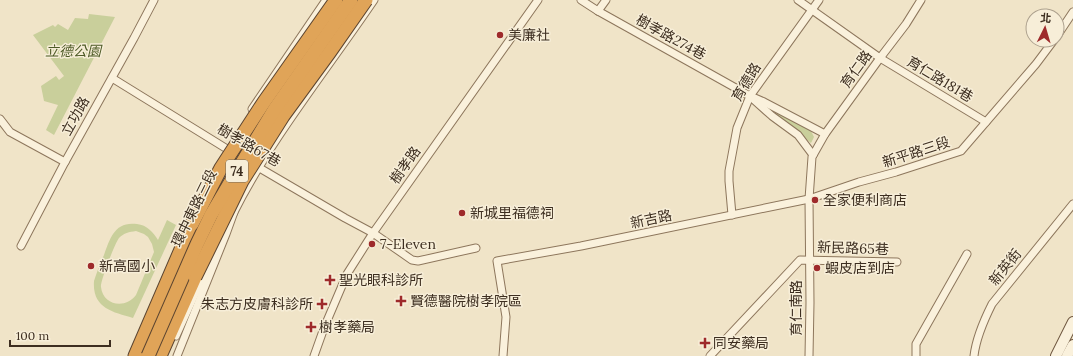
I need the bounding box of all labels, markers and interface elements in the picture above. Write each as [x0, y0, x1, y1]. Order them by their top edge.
north arrow [1025, 8, 1065, 48]
street label: 樹孝路274巷 [633, 10, 709, 64]
text: 北 [1040, 11, 1052, 25]
place label: 美廉社 [508, 26, 550, 44]
marker: 美廉社 [495, 30, 505, 40]
park label: 立德公園 [45, 42, 103, 60]
street label: 育仁路 [836, 47, 876, 91]
street label: 育仁路181巷 [904, 52, 976, 106]
street label: 育德路 [727, 59, 765, 105]
street label: 立功路 [57, 93, 93, 139]
street label: 樹孝路67巷 [214, 120, 284, 170]
street label: 新平路三段 [880, 133, 952, 171]
street label: 樹孝路 [386, 143, 424, 187]
road number: 74 [226, 160, 248, 182]
street label: 環中東路三段 [167, 166, 221, 250]
place label: 全家便利商店 [823, 191, 907, 209]
marker: 全家便利商店 [810, 195, 820, 205]
place label: 新城里福德祠 [470, 204, 554, 222]
street label: 新吉路 [629, 206, 673, 232]
marker: 新城里福德祠 [457, 208, 467, 218]
place label: 7-Eleven [380, 235, 436, 253]
street label: 新民路65巷 [817, 238, 889, 258]
marker: 7-Eleven [367, 239, 377, 249]
street label: 新英街 [985, 245, 1025, 289]
place label: 新高國小 [99, 257, 155, 275]
place label: 蝦皮店到店 [825, 259, 895, 277]
marker: 新高國小 [86, 261, 96, 271]
marker: 蝦皮店到店 [812, 263, 822, 273]
place label: 聖光眼科診所 [339, 271, 423, 289]
marker: 聖光眼科診所 [324, 274, 336, 286]
street label: 育仁南路 [787, 280, 805, 336]
place label: 賢德醫院樹孝院區 [410, 292, 522, 310]
place label: 朱志方皮膚科診所 [201, 295, 313, 313]
marker: 賢德醫院樹孝院區 [395, 295, 407, 307]
marker: 朱志方皮膚科診所 [316, 298, 328, 310]
place label: 樹孝藥局 [319, 318, 375, 336]
scale bar [10, 322, 110, 348]
marker: 樹孝藥局 [306, 322, 316, 332]
text: 100 m [16, 328, 49, 343]
place label: 同安藥局 [713, 334, 769, 352]
marker: 同安藥局 [700, 338, 710, 348]

